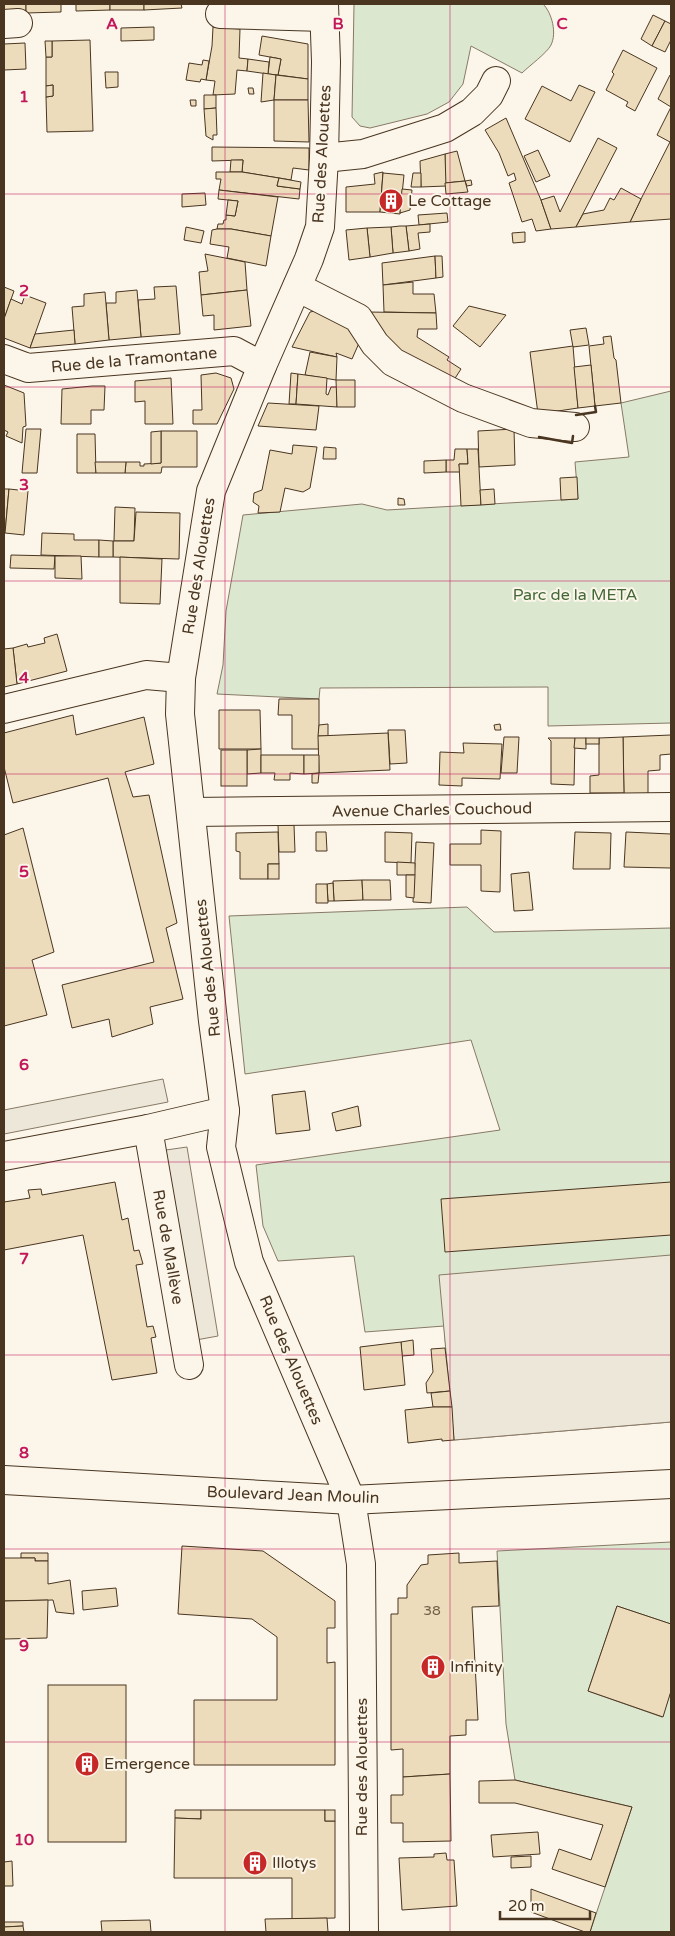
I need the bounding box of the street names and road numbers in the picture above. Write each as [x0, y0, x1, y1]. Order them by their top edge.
street label: Rue des Alouettes [308, 84, 336, 224]
street label: Rue de la Tramontane [50, 343, 218, 377]
street label: Rue des Alouettes [178, 496, 220, 636]
street label: Avenue Charles Couchoud [332, 798, 532, 822]
street label: Rue des Alouettes [191, 898, 225, 1038]
street label: Rue de Mallève [148, 1188, 188, 1306]
street label: Rue des Alouettes [255, 1292, 327, 1428]
street label: Boulevard Jean Moulin [206, 1482, 380, 1508]
street label: Rue des Alouettes [352, 1698, 372, 1836]

